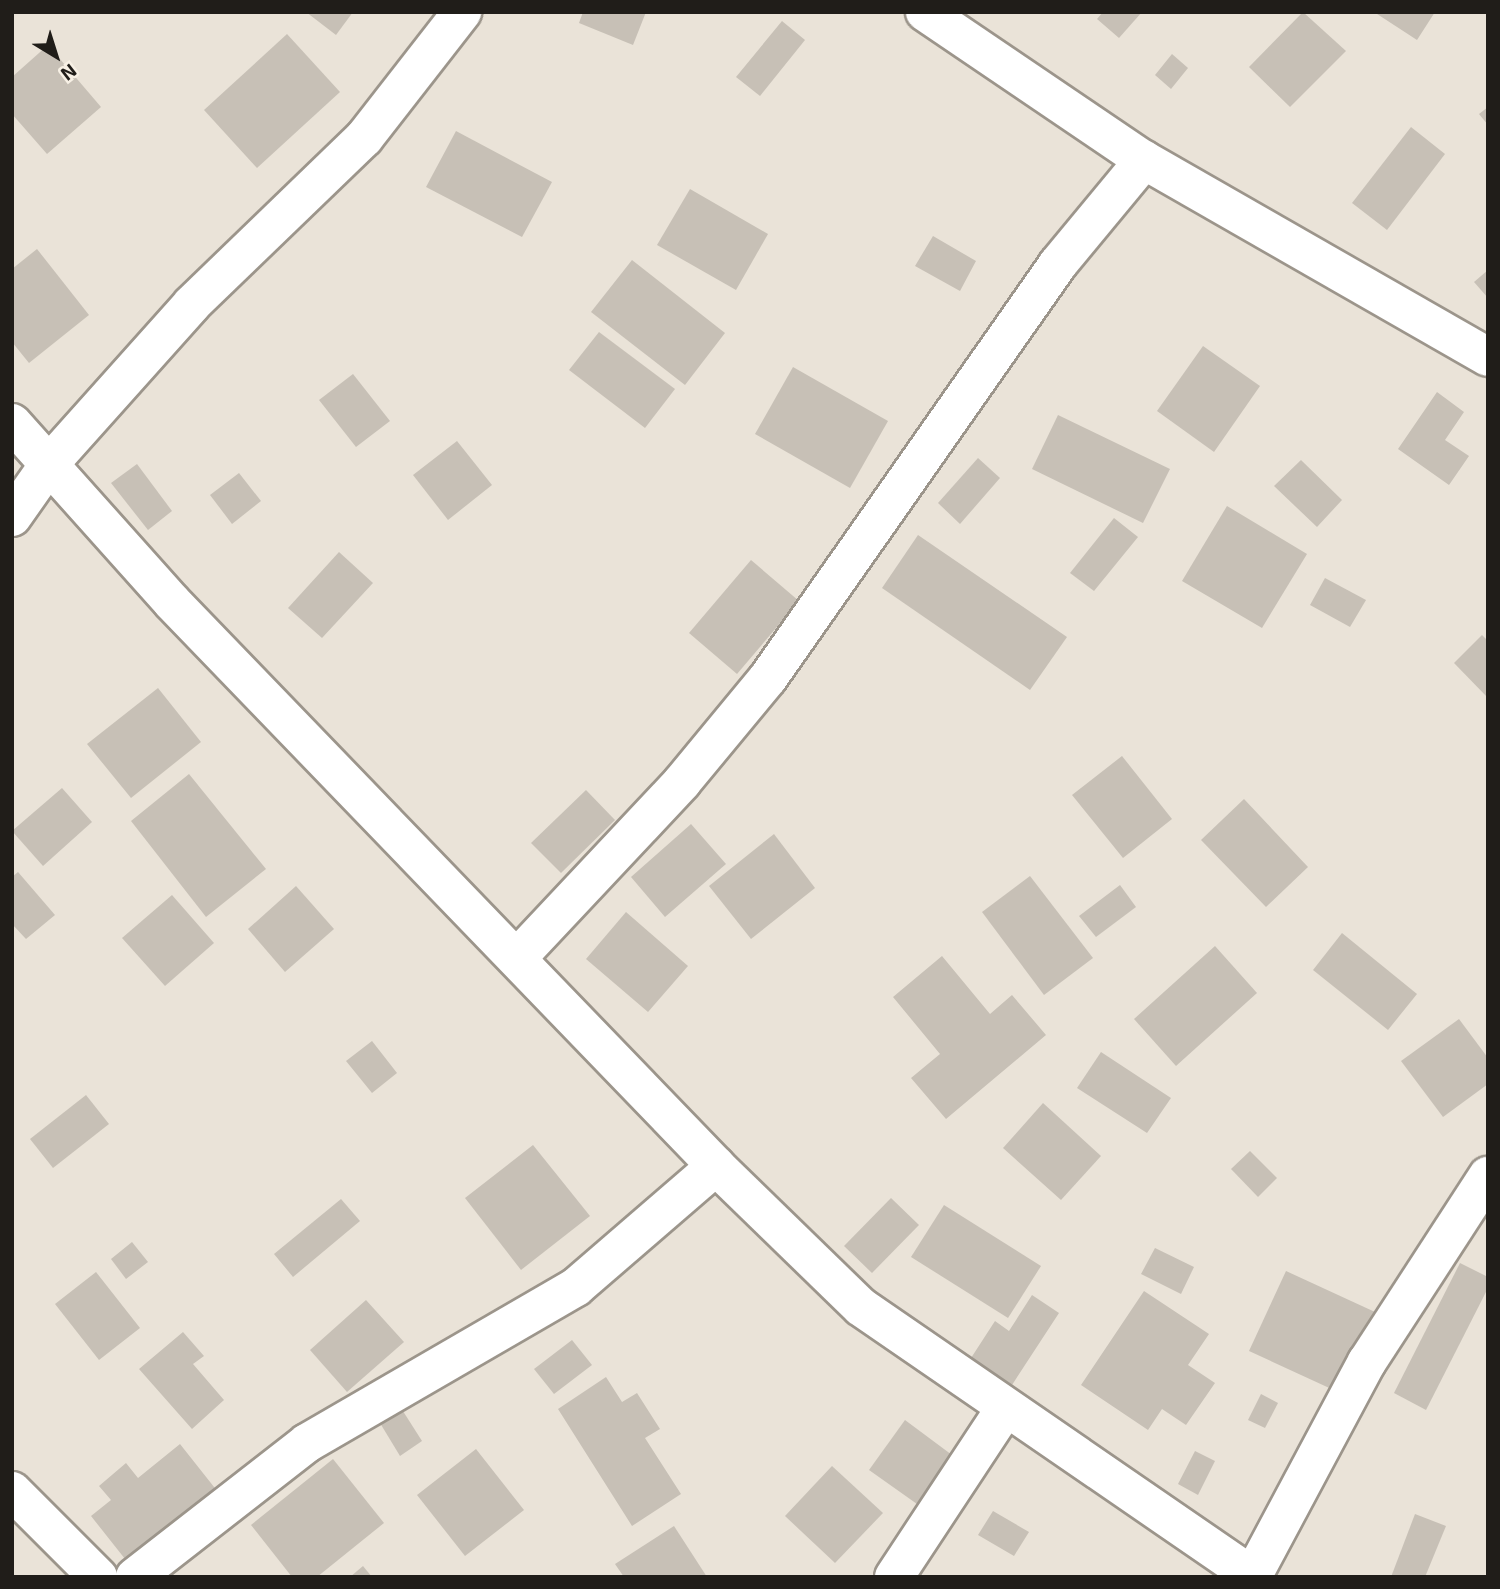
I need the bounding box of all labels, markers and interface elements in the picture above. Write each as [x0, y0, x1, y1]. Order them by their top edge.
north arrow [21, 21, 91, 91]
text: N [57, 60, 82, 86]

